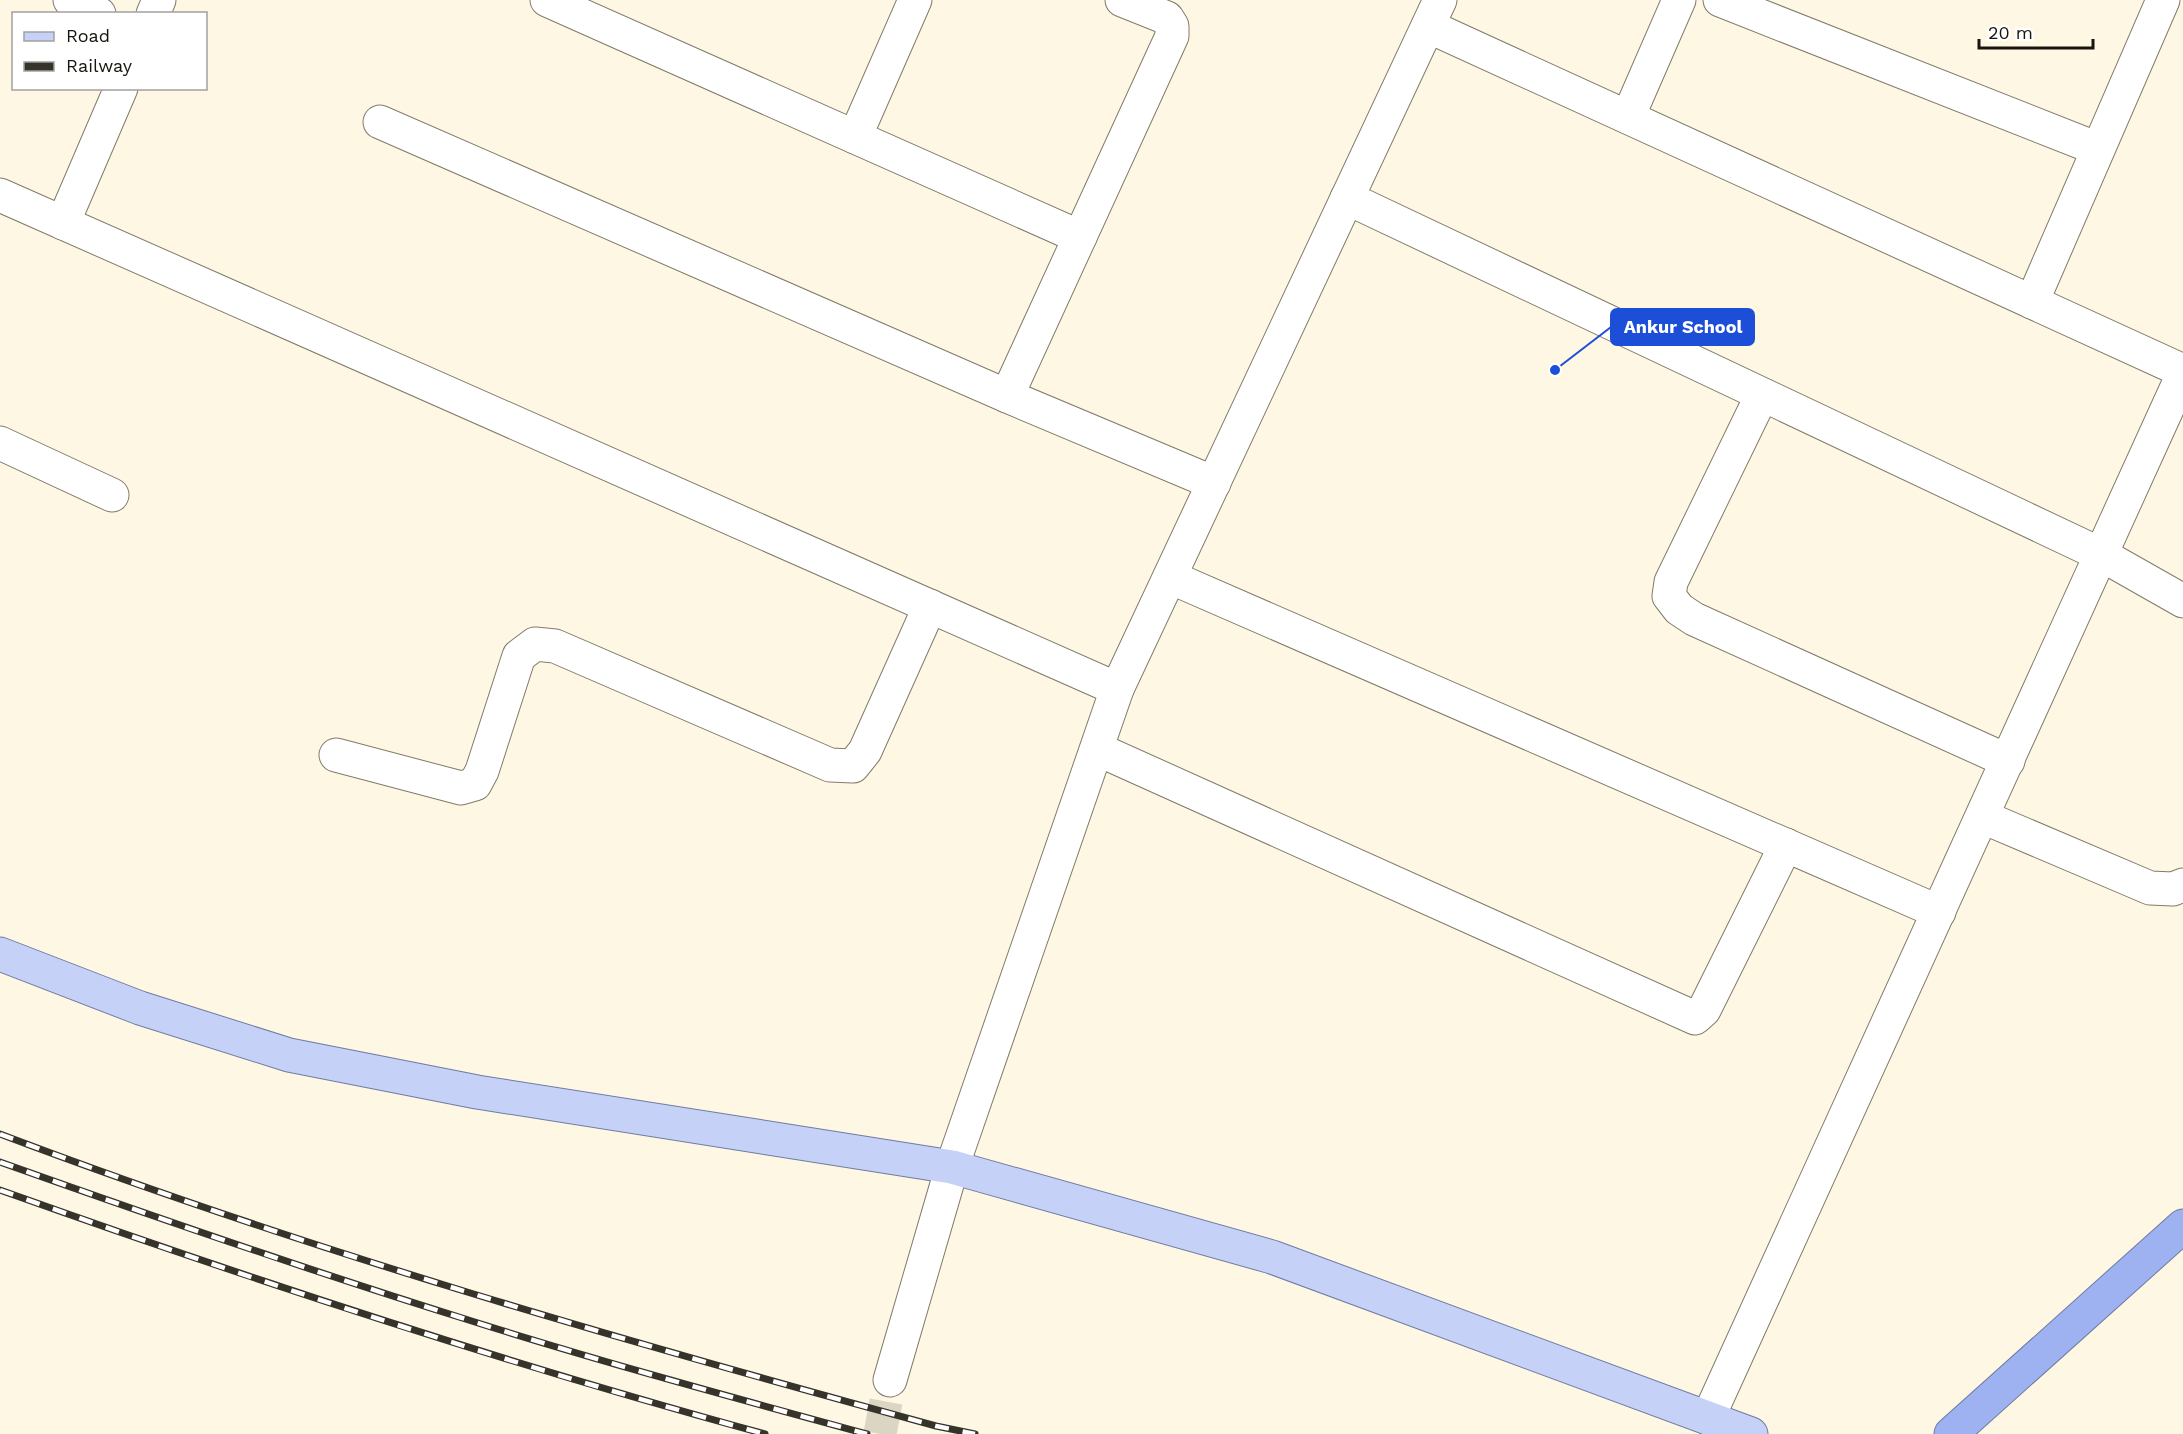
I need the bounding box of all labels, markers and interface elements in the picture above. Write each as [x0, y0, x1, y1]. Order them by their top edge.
legend [12, 12, 207, 90]
scale bar [1979, 12, 2093, 50]
text: 20 m [1988, 22, 2033, 43]
text: Road [66, 25, 110, 46]
text: Railway [66, 55, 133, 76]
callout: Ankur School [1611, 309, 1754, 345]
text: Ankur School [1624, 316, 1742, 337]

